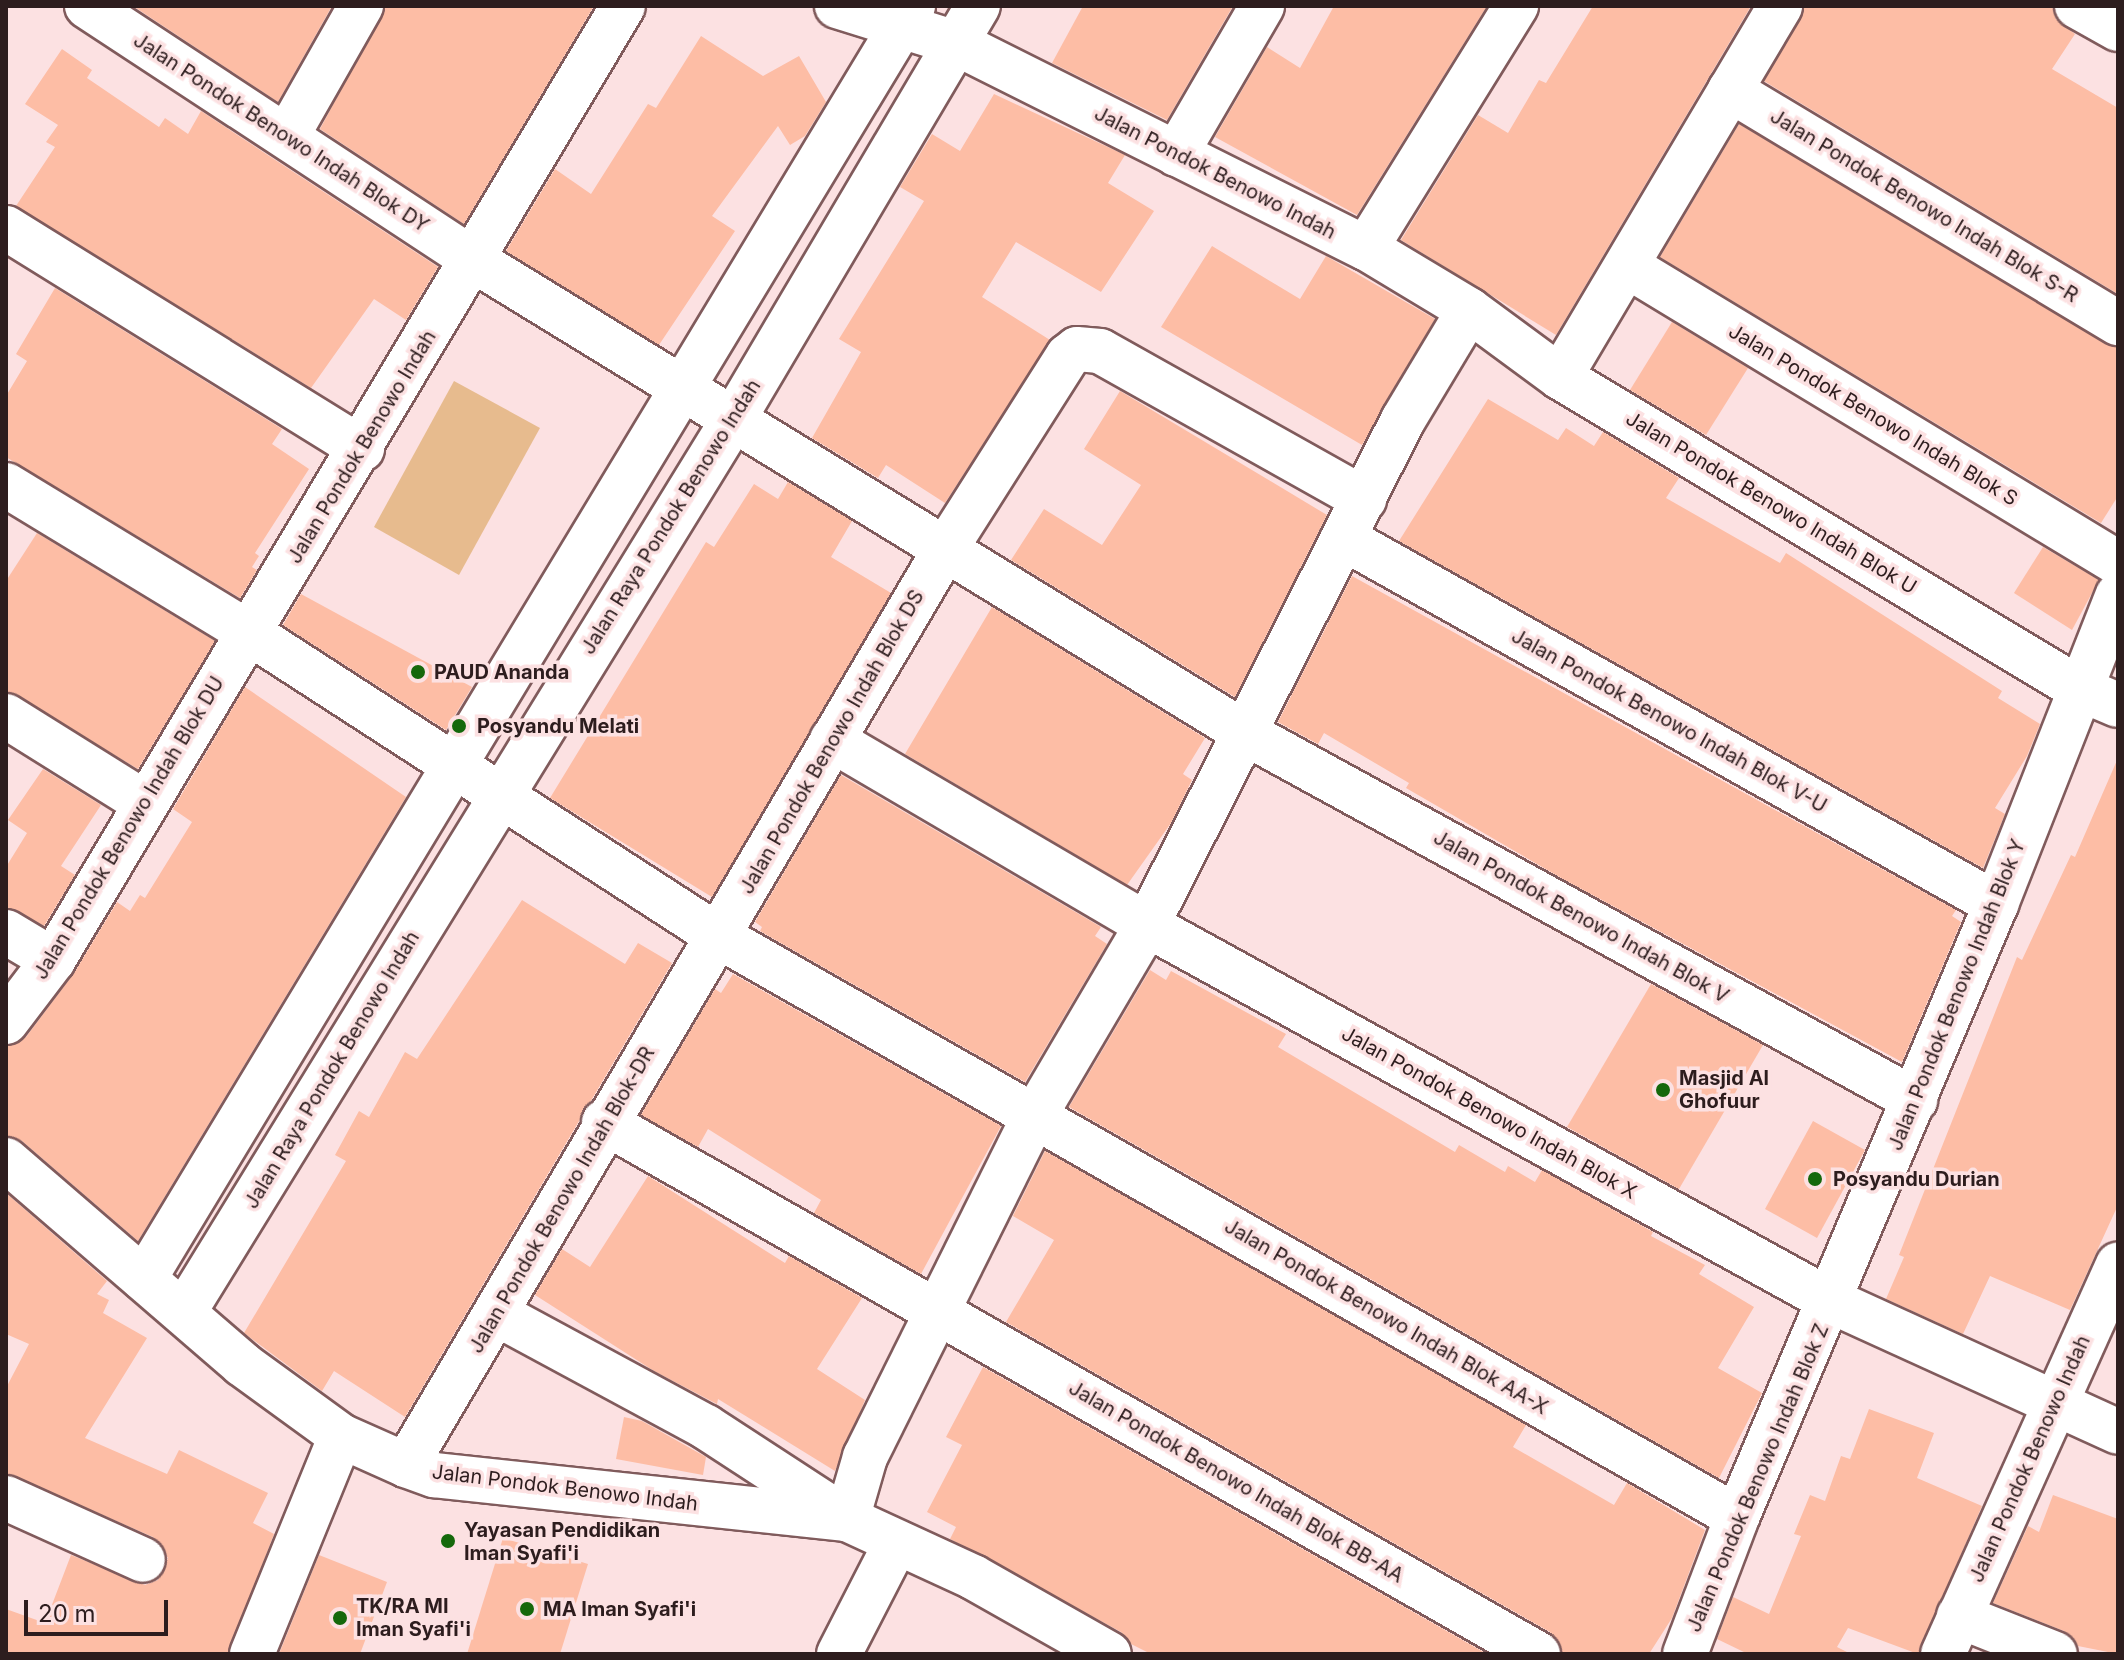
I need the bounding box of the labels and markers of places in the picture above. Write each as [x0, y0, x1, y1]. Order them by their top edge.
place label: PAUD Ananda [434, 660, 569, 684]
marker: PAUD Ananda [409, 663, 427, 681]
place label: Posyandu Melati [477, 714, 639, 738]
marker: Posyandu Melati [448, 715, 470, 737]
place label: Masjid Al Ghofuur [1679, 1066, 1769, 1113]
marker: Masjid Al Ghofuur [1654, 1081, 1672, 1099]
place label: Posyandu Durian [1833, 1167, 2000, 1191]
marker: Posyandu Durian [1804, 1168, 1826, 1190]
place label: Yayasan Pendidikan Iman Syafi'i [464, 1518, 660, 1565]
marker: Yayasan Pendidikan Iman Syafi'i [439, 1532, 457, 1550]
place label: TK/RA MI Iman Syafi'i [356, 1594, 471, 1641]
place label: MA Iman Syafi'i [543, 1597, 696, 1621]
marker: MA Iman Syafi'i [518, 1600, 536, 1618]
marker: TK/RA MI Iman Syafi'i [331, 1609, 349, 1627]

